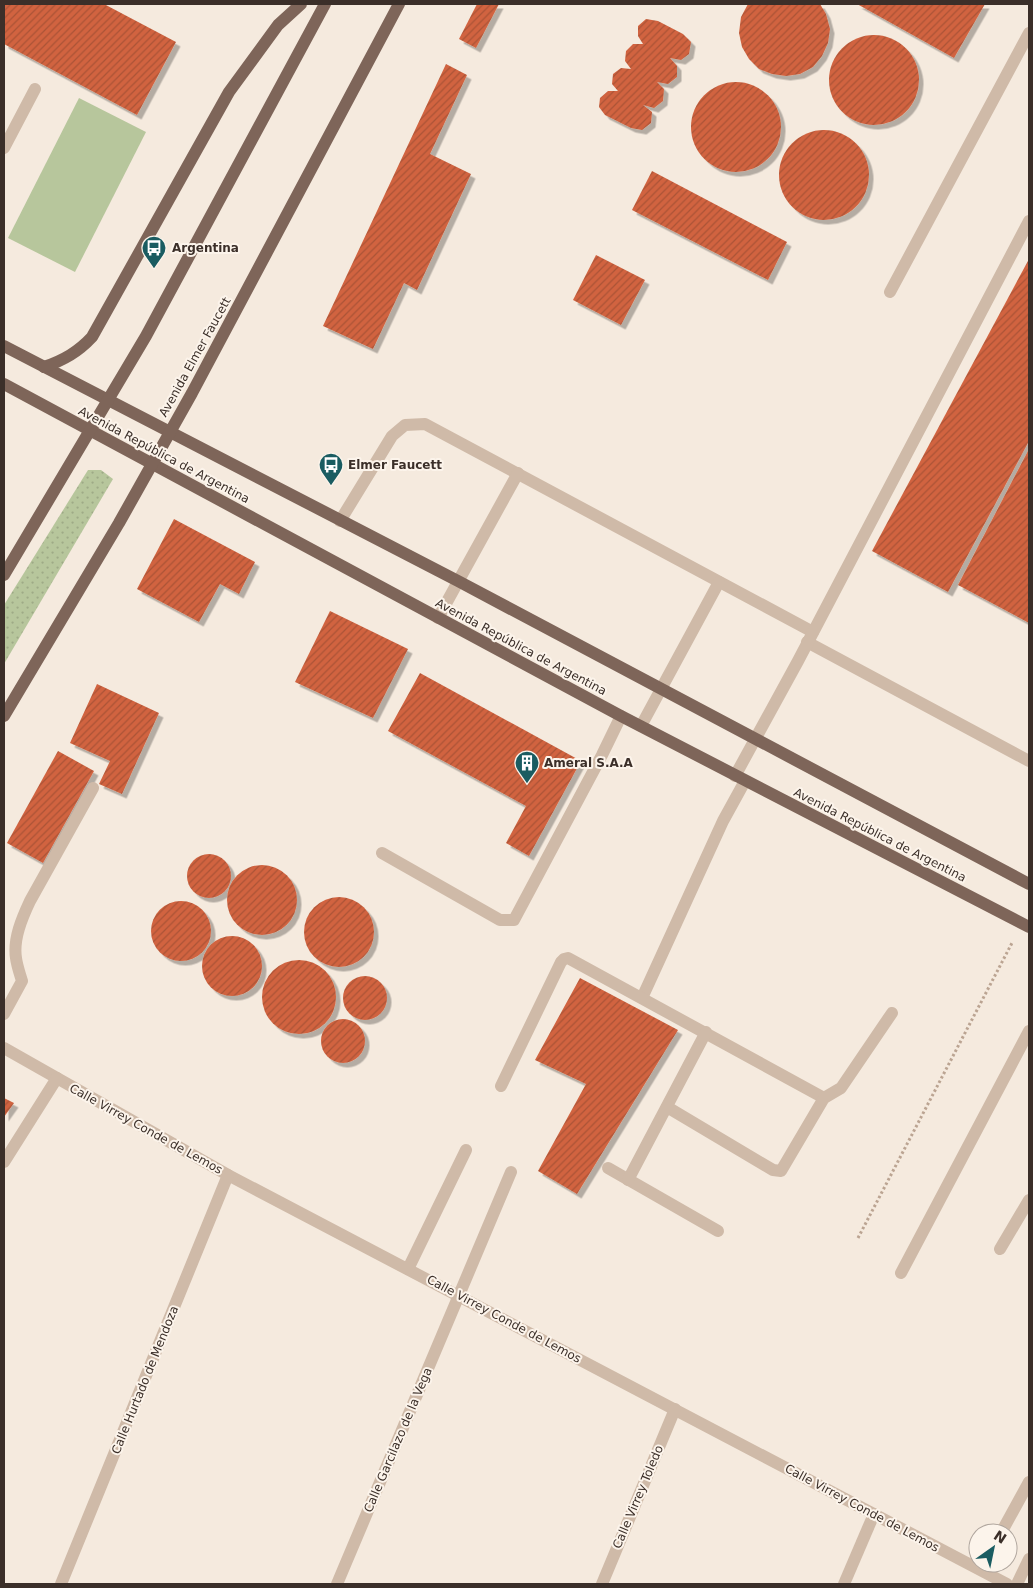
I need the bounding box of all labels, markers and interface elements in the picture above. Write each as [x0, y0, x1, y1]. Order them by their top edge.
bus stop icon: Argentina [141, 235, 167, 269]
place label: Argentina [172, 241, 239, 255]
street label: Avenida Elmer Faucett [156, 294, 234, 419]
street label: Avenida República de Argentina [76, 404, 252, 506]
bus stop icon: Elmer Faucett [318, 452, 344, 486]
place label: Elmer Faucett [348, 458, 442, 472]
street label: Avenida República de Argentina [433, 596, 609, 698]
building icon: Ameral S.A.A [514, 750, 540, 784]
place label: Ameral S.A.A [544, 756, 634, 770]
street label: Avenida República de Argentina [791, 785, 969, 885]
street label: Calle Virrey Conde de Lemos [67, 1081, 225, 1177]
street label: Calle Virrey Conde de Lemos [424, 1272, 584, 1366]
street label: Calle Hurtado de Mendoza [109, 1304, 181, 1456]
street label: Calle Garcilazo de la Vega [361, 1365, 435, 1515]
street label: Calle Virrey Toledo [610, 1443, 666, 1551]
street label: Calle Virrey Conde de Lemos [782, 1461, 942, 1555]
north arrow [968, 1523, 1018, 1573]
text: N [991, 1527, 1009, 1547]

